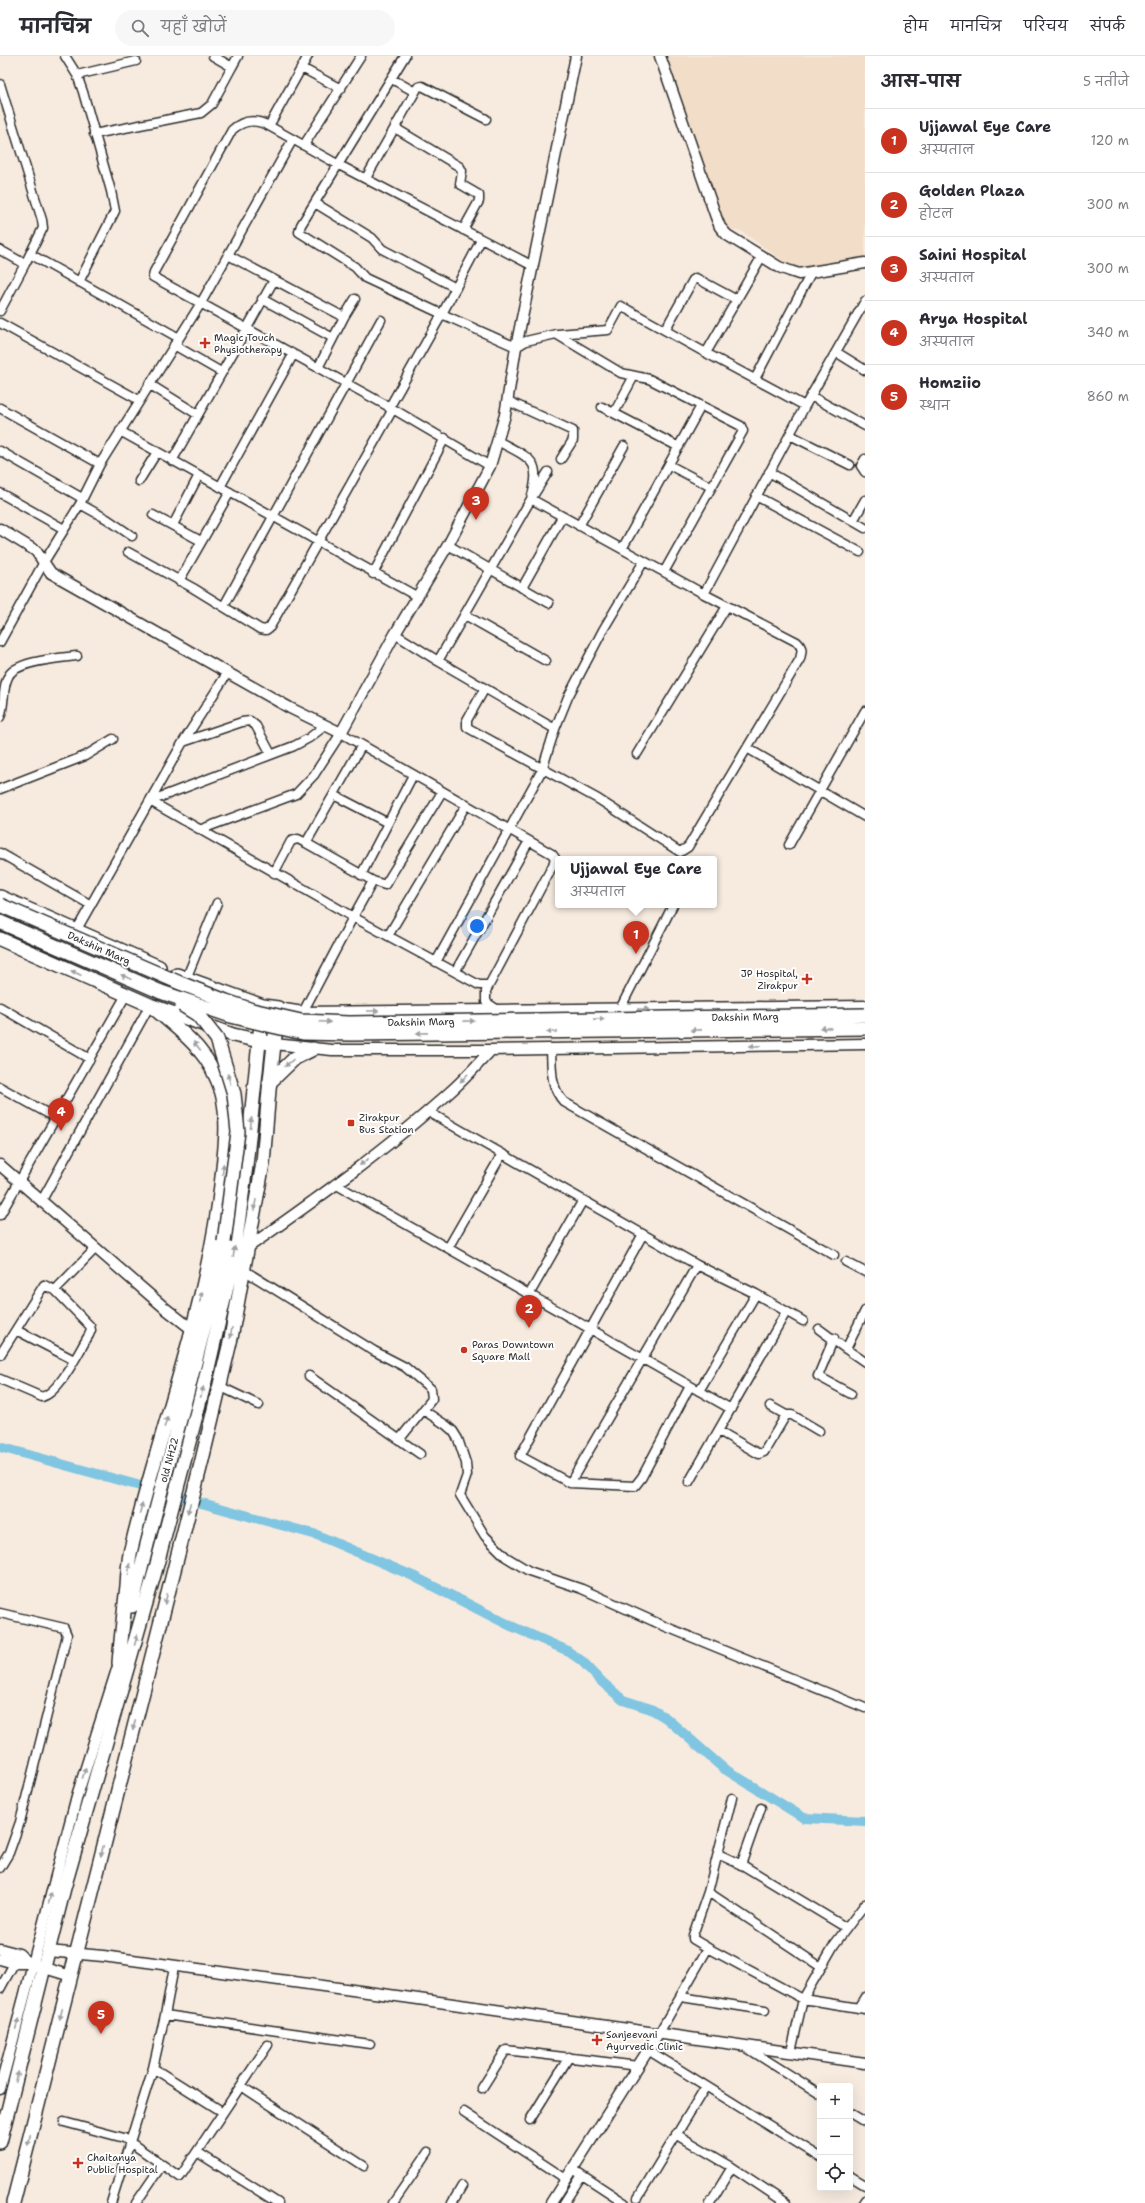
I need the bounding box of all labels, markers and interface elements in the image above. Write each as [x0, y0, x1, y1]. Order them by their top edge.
search box [115, 10, 395, 46]
text: मानचित्र [20, 14, 91, 39]
icon: search [129, 17, 151, 39]
text: यहाँ खोजें [161, 17, 226, 37]
text: होम [904, 17, 928, 35]
text: मानचित्र [950, 17, 1002, 35]
text: परिचय [1024, 17, 1068, 35]
text: संपर्क [1090, 17, 1125, 35]
text: आस-पास [881, 70, 961, 92]
text: 5 नतीजे [1083, 73, 1129, 90]
text: Ujjawal Eye Care [919, 117, 1051, 137]
text: 1 [891, 132, 897, 149]
text: 120 m [1091, 132, 1129, 149]
text: अस्पताल [919, 141, 974, 158]
text: Golden Plaza [919, 181, 1024, 201]
text: 2 [889, 196, 899, 213]
text: 300 m [1086, 196, 1129, 213]
text: होटल [919, 205, 953, 222]
text: Saini Hospital [919, 245, 1026, 265]
text: 3 [889, 260, 899, 277]
text: 300 m [1086, 260, 1129, 277]
text: अस्पताल [919, 269, 974, 286]
text: Arya Hospital [919, 309, 1027, 329]
text: 4 [889, 324, 899, 341]
text: 340 m [1087, 324, 1129, 341]
place label: Magic Touch Physiotherapy [214, 331, 282, 356]
text: अस्पताल [919, 333, 974, 350]
marker: Magic Touch Physiotherapy [199, 337, 211, 349]
text: Homziio [919, 373, 981, 393]
text: 5 [890, 388, 898, 405]
text: 860 m [1087, 388, 1129, 405]
text: स्थान [919, 397, 950, 414]
pin: 3 [463, 487, 489, 520]
popup [555, 856, 717, 908]
text: Ujjawal Eye Care [570, 859, 702, 879]
text: अस्पताल [570, 883, 625, 900]
your location [467, 916, 487, 936]
pin: 1 [623, 921, 649, 954]
street label: Dakshin Marg [66, 928, 132, 968]
place label: JP Hospital, Zirakpur [741, 967, 798, 992]
one-way arrow [70, 970, 81, 976]
marker: JP Hospital, Zirakpur [801, 973, 813, 985]
one-way arrow [120, 974, 131, 980]
one-way arrow [637, 1006, 650, 1012]
one-way arrow [367, 1008, 380, 1014]
street label: Dakshin Marg [711, 1010, 779, 1024]
street label: Dakshin Marg [387, 1015, 455, 1029]
one-way arrow [593, 1016, 606, 1022]
one-way arrow [463, 1018, 475, 1025]
one-way arrow [319, 1019, 332, 1025]
one-way arrow [819, 1025, 832, 1031]
one-way arrow [689, 1027, 702, 1033]
one-way arrow [545, 1029, 558, 1035]
one-way arrow [416, 1030, 428, 1037]
one-way arrow [193, 1041, 201, 1051]
one-way arrow [748, 1043, 761, 1049]
one-way arrow [284, 1059, 294, 1068]
one-way arrow [226, 1073, 232, 1085]
one-way arrow [459, 1073, 469, 1083]
pin: 4 [48, 1098, 74, 1131]
place label: Zirakpur Bus Station [359, 1111, 414, 1136]
one-way arrow [248, 1117, 254, 1129]
marker: Zirakpur Bus Station [346, 1118, 356, 1128]
one-way arrow [359, 1158, 370, 1166]
one-way arrow [219, 1163, 226, 1175]
one-way arrow [252, 1199, 258, 1211]
one-way arrow [231, 1246, 237, 1258]
one-way arrow [199, 1291, 205, 1303]
pin: 2 [516, 1295, 542, 1328]
one-way arrow [228, 1327, 234, 1339]
place label: Paras Downtown Square Mall [472, 1338, 554, 1363]
marker: Paras Downtown Square Mall [459, 1345, 469, 1355]
one-way arrow [199, 1386, 205, 1398]
one-way arrow [163, 1416, 169, 1428]
street label: old NH22 [157, 1436, 181, 1484]
one-way arrow [138, 1502, 144, 1514]
one-way arrow [186, 1502, 192, 1514]
one-way arrow [125, 1563, 132, 1575]
one-way arrow [162, 1593, 168, 1605]
one-way arrow [133, 1634, 139, 1646]
one-way arrow [130, 1719, 136, 1731]
one-way arrow [81, 1767, 87, 1779]
one-way arrow [99, 1845, 105, 1857]
one-way arrow [47, 1892, 53, 1904]
pin: 5 [88, 2001, 114, 2034]
one-way arrow [58, 2008, 64, 2020]
one-way arrow [14, 2018, 20, 2030]
place label: Sanjeevani Ayurvedic Clinic [606, 2028, 683, 2053]
marker: Sanjeevani Ayurvedic Clinic [591, 2034, 603, 2046]
one-way arrow [14, 2070, 20, 2083]
map controls [817, 2083, 853, 2191]
button: + [817, 2083, 853, 2119]
button: − [817, 2119, 853, 2155]
one-way arrow [26, 2134, 32, 2146]
place label: Chaitanya Public Hospital [87, 2151, 158, 2176]
button: locate [817, 2155, 853, 2191]
marker: Chaitanya Public Hospital [72, 2157, 84, 2169]

